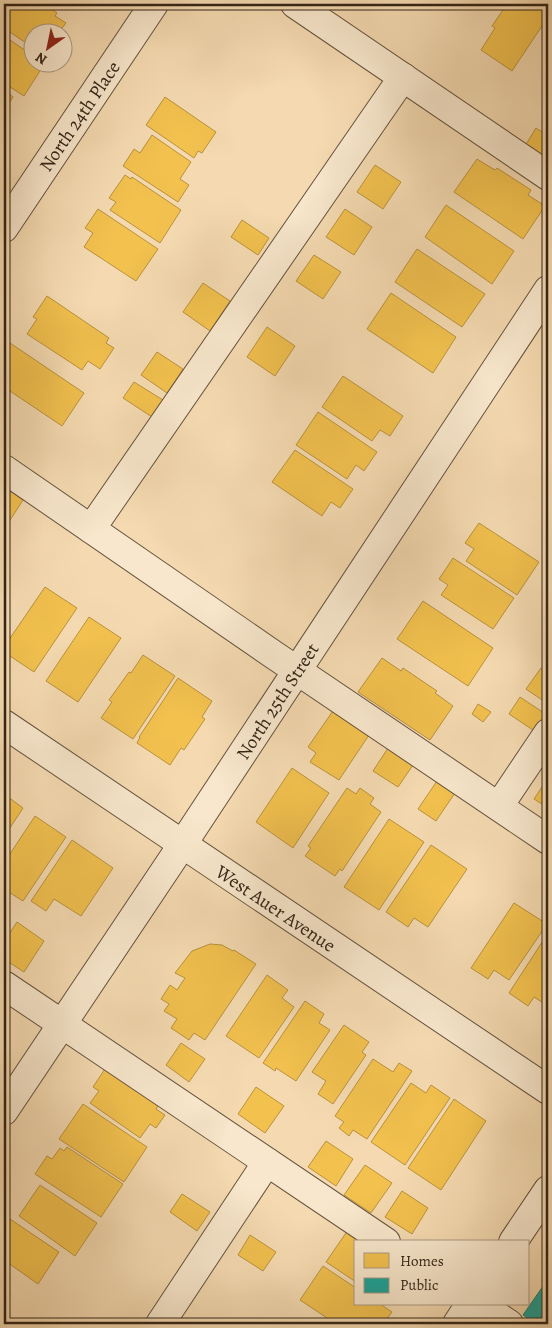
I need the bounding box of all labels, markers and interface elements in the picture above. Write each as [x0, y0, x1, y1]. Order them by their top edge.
north arrow [22, 22, 72, 72]
street label: North 24th Place [34, 56, 124, 176]
street label: North 25th Street [230, 638, 325, 765]
street label: West Auer Avenue [209, 858, 341, 959]
legend [354, 1240, 530, 1306]
text: Homes [400, 1251, 444, 1271]
text: Public [400, 1275, 438, 1295]

